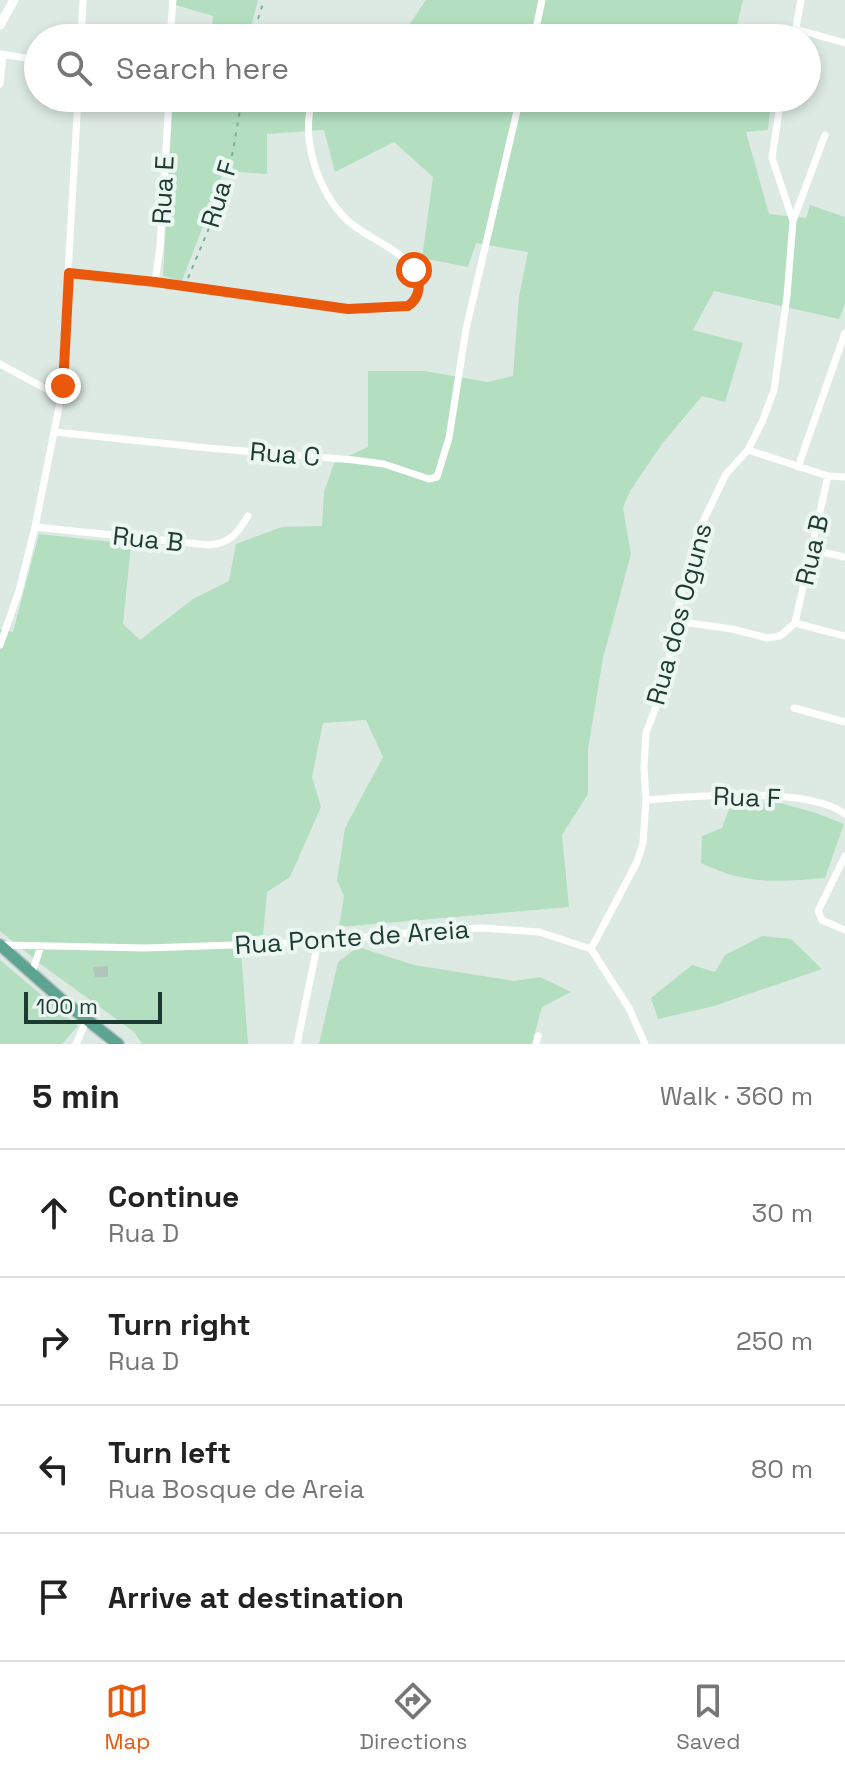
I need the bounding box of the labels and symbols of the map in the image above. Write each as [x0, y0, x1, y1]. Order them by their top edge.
street label: Rua E [144, 155, 182, 225]
street label: Rua F [193, 157, 245, 231]
route start [396, 252, 432, 288]
route end [45, 368, 81, 404]
street label: Rua C [248, 434, 322, 474]
street label: Rua B [787, 512, 837, 588]
street label: Rua B [111, 518, 185, 560]
street label: Rua dos Oguns [638, 519, 720, 709]
street label: Rua F [712, 779, 782, 815]
street label: Rua Ponte de Areia [233, 912, 471, 962]
scale bar [24, 988, 162, 1024]

